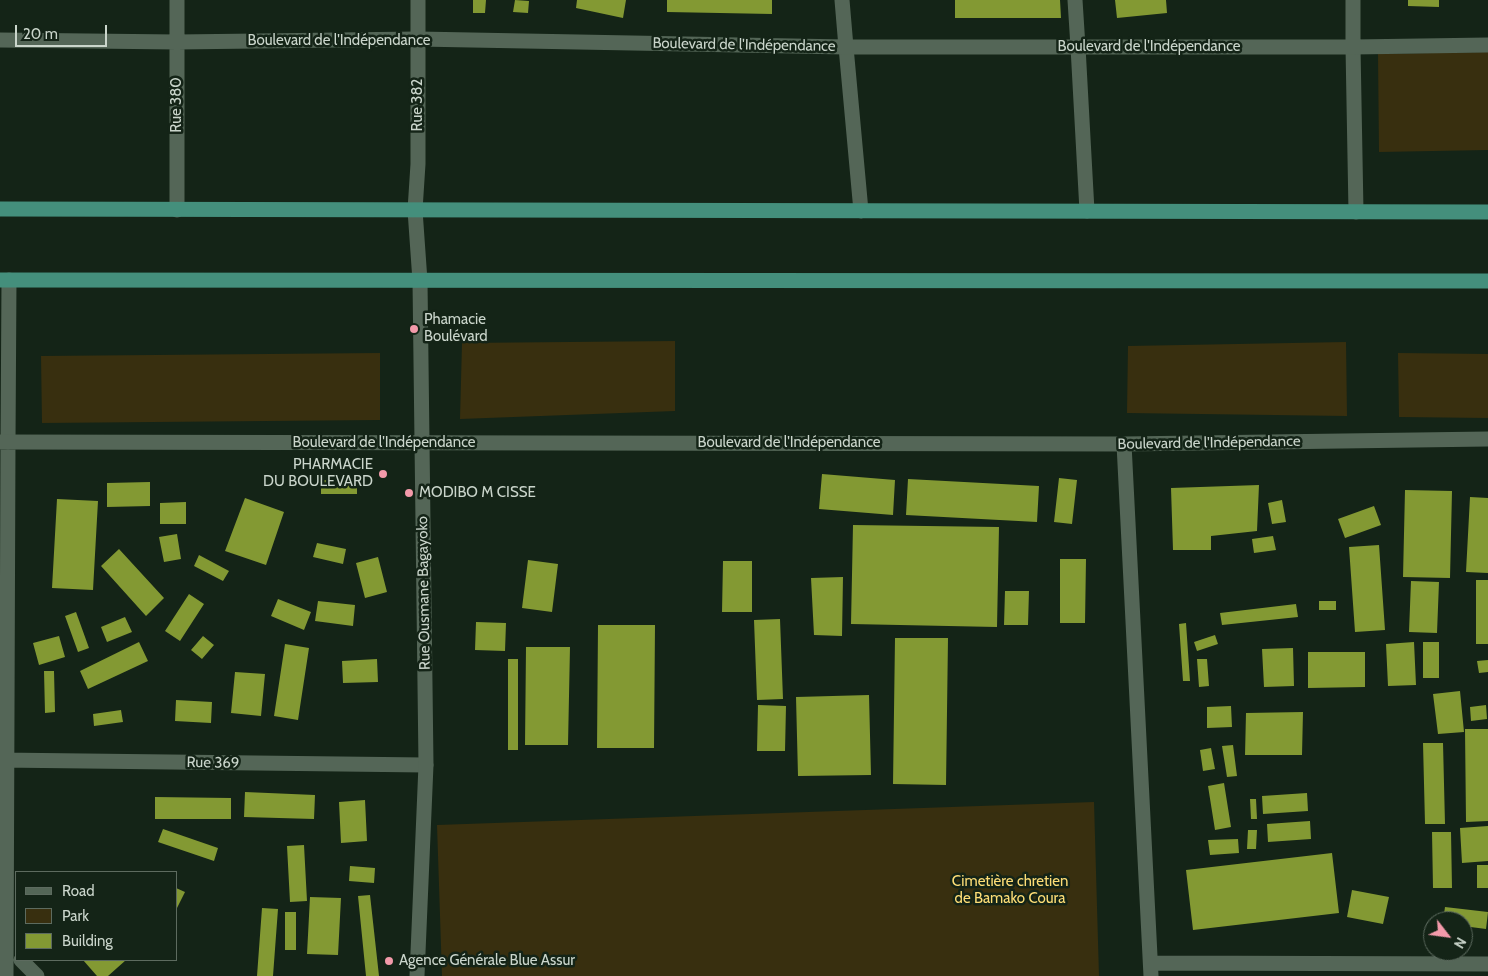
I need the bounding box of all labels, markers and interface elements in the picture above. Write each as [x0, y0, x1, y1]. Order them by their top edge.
scale bar [18, 15, 110, 47]
text: 20 m [23, 25, 58, 43]
street label: Boulevard de l'Indépendance [247, 32, 431, 50]
street label: Boulevard de l'Indépendance [652, 34, 836, 56]
street label: Boulevard de l'Indépendance [1057, 38, 1241, 56]
street label: Rue 380 [168, 77, 186, 133]
street label: Rue 382 [409, 79, 427, 131]
place label: Phamacie Boulévard [424, 311, 488, 346]
marker: Phamacie Boulévard [408, 323, 420, 335]
street label: Boulevard de l'Indépendance [1117, 432, 1301, 454]
street label: Boulevard de l'Indépendance [292, 434, 476, 452]
street label: Boulevard de l'Indépendance [697, 434, 881, 452]
place label: PHARMACIE DU BOULEVARD [263, 456, 373, 491]
marker: PHARMACIE DU BOULEVARD [377, 468, 389, 480]
place label: MODIBO M CISSE [419, 484, 536, 502]
marker: MODIBO M CISSE [403, 487, 415, 499]
street label: Rue Ousmane Bagayoko [414, 516, 434, 670]
street label: Rue 369 [186, 754, 240, 772]
legend [15, 871, 178, 961]
park label: Cimetière chretien de Bamako Coura [952, 873, 1068, 908]
text: Road [62, 882, 95, 900]
text: Park [62, 907, 89, 925]
north arrow [1423, 911, 1473, 961]
text: Building [62, 932, 113, 950]
text: N [1450, 934, 1470, 952]
place label: Agence Générale Blue Assur [399, 952, 575, 970]
marker: Agence Générale Blue Assur [383, 955, 395, 967]

